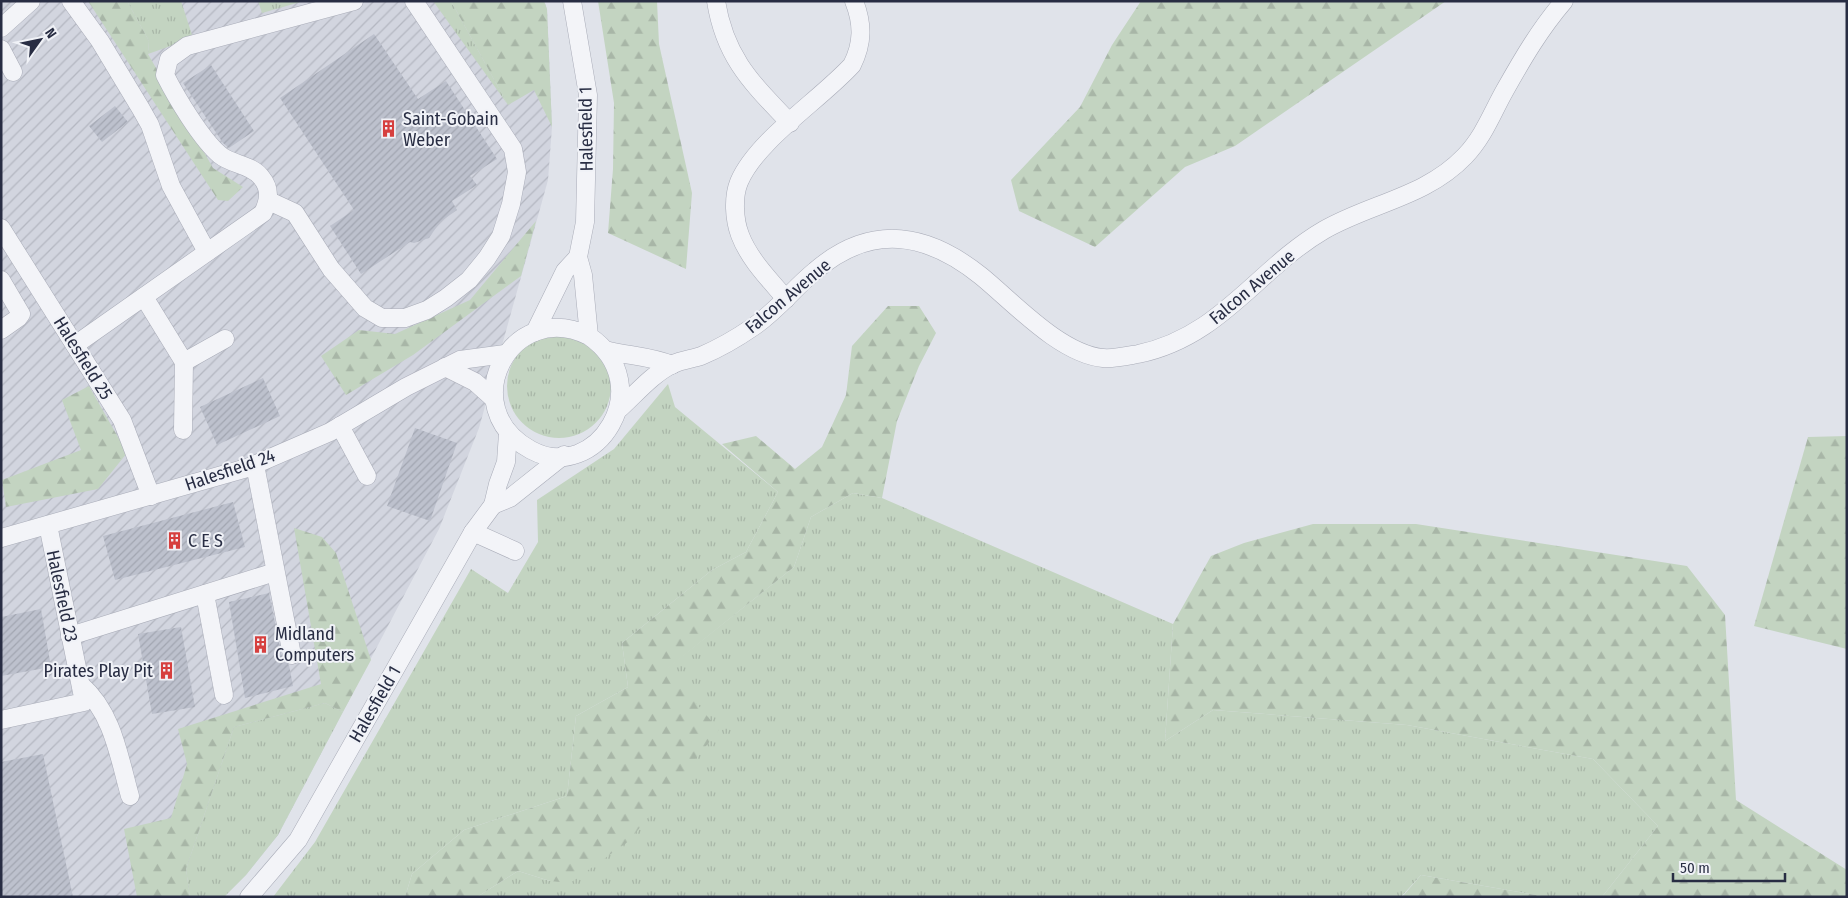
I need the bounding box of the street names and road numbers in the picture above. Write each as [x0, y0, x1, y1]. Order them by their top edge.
street label: Halesfield 1 [574, 86, 598, 172]
street label: Falcon Avenue [1205, 245, 1299, 329]
street label: Falcon Avenue [741, 254, 835, 338]
street label: Halesfield 25 [49, 312, 117, 404]
street label: Halesfield 24 [182, 444, 278, 496]
street label: Halesfield 23 [42, 548, 82, 644]
street label: Halesfield 1 [344, 662, 406, 746]

